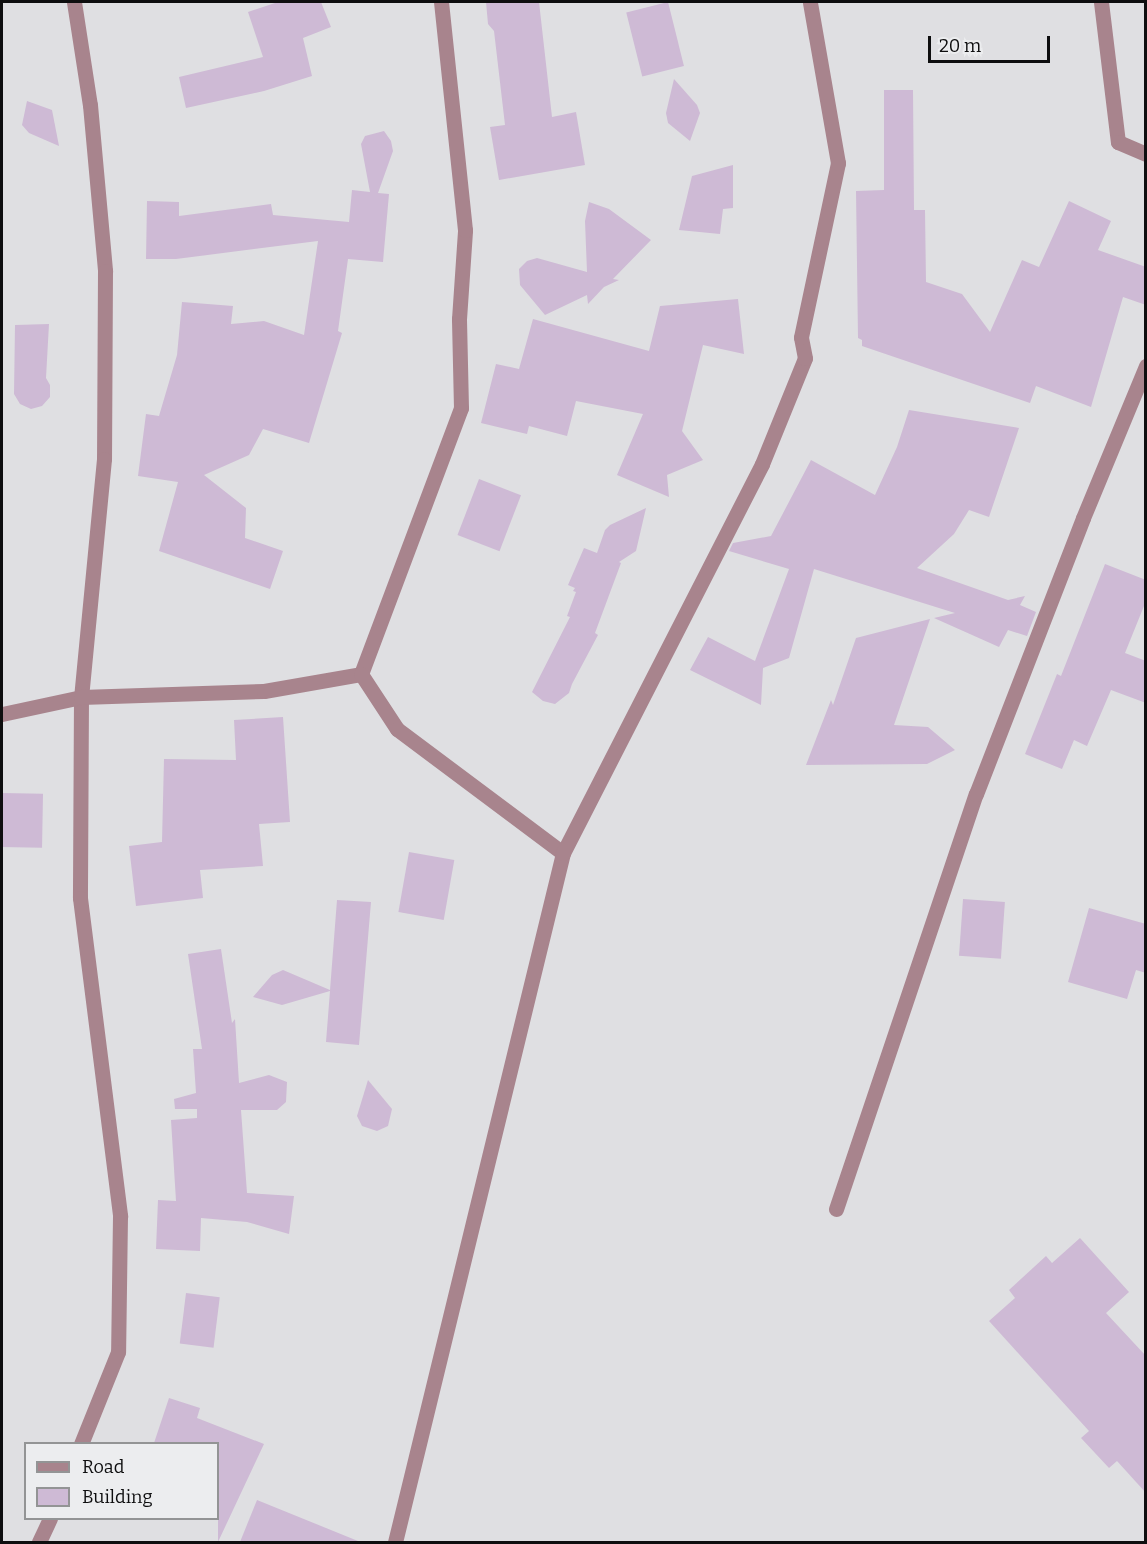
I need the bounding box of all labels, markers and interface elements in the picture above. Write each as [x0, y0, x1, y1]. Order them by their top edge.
scale bar [931, 24, 1052, 62]
text: 20 m [939, 35, 981, 57]
legend [24, 1442, 219, 1520]
text: Road [82, 1456, 124, 1478]
text: Building [82, 1486, 153, 1508]

